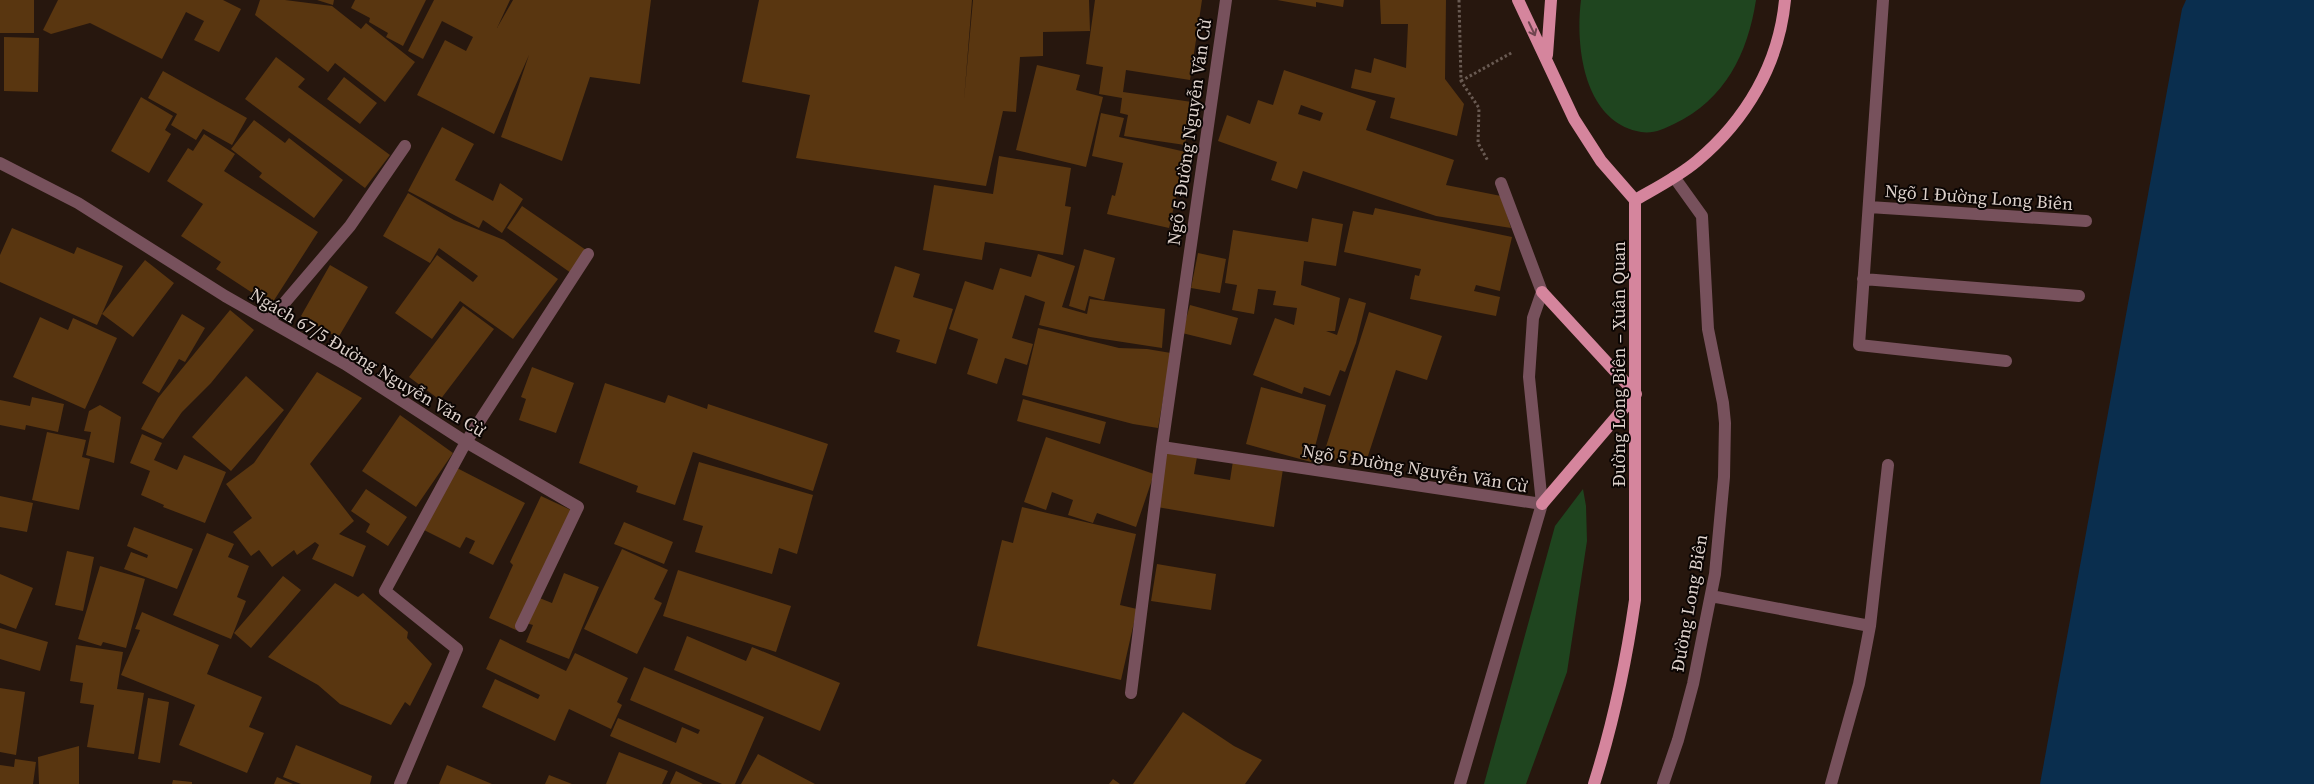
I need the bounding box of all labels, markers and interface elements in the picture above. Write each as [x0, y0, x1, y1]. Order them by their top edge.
street label: Ngõ 5 Đường Nguyễn Văn Cừ [1161, 17, 1217, 247]
one-way arrow [1528, 21, 1538, 36]
street label: Ngõ 1 Đường Long Biên [1884, 178, 2074, 216]
street label: Đường Long Biên – Xuân Quan [1606, 241, 1631, 487]
street label: Ngách 67/5 Đường Nguyễn Văn Cừ [246, 282, 491, 443]
street label: Ngõ 5 Đường Nguyễn Văn Cừ [1300, 438, 1530, 498]
street label: Đường Long Biên [1665, 532, 1713, 674]

